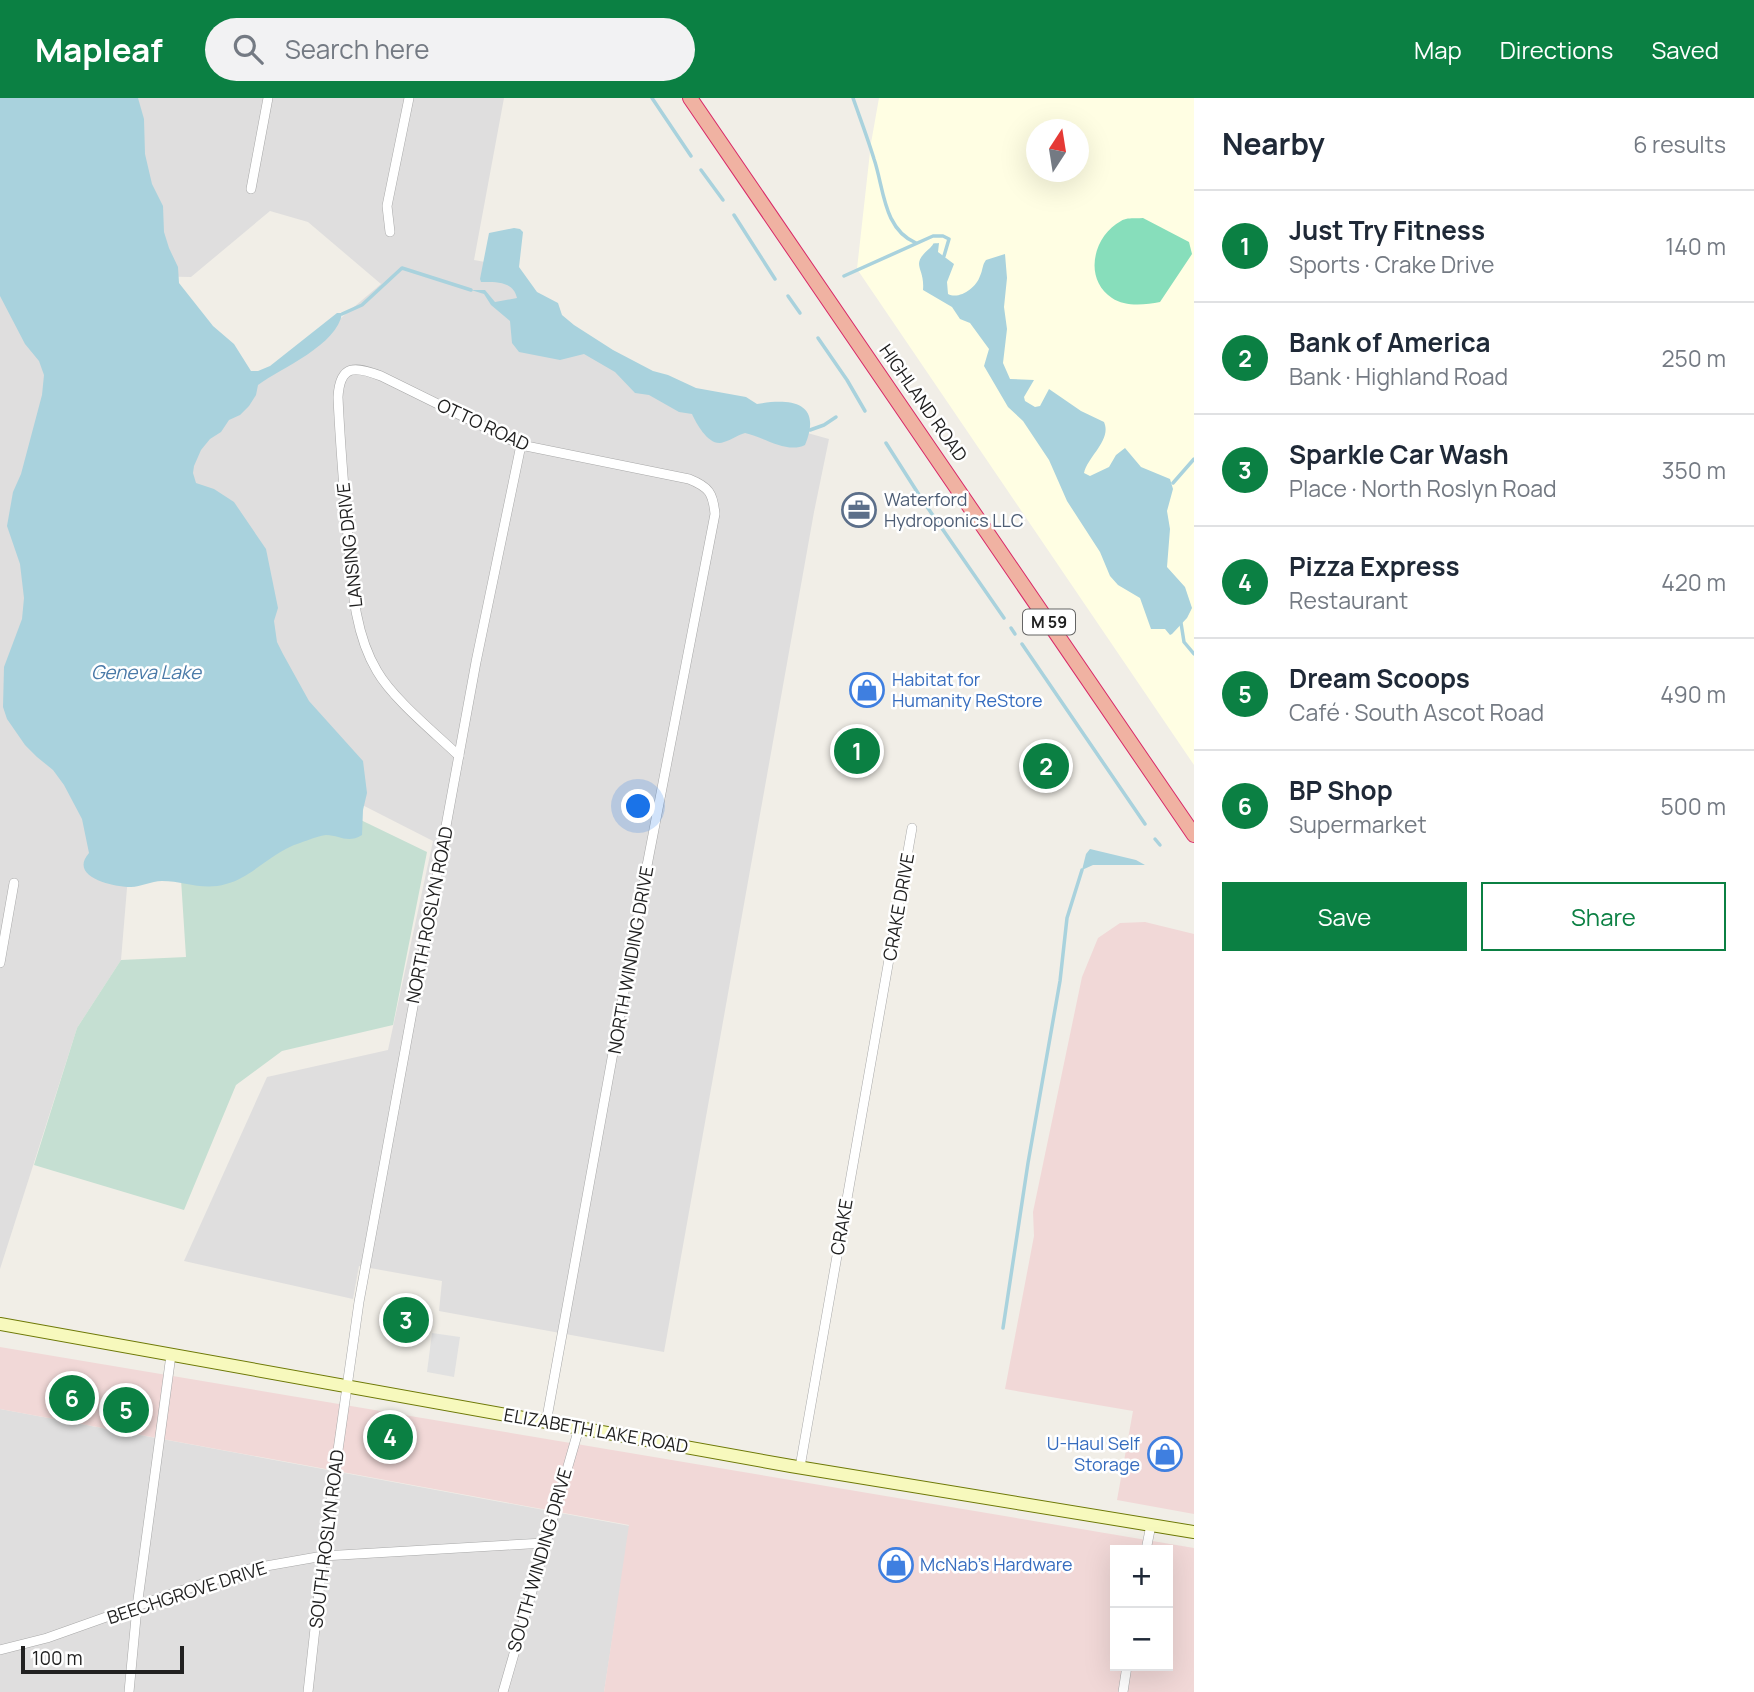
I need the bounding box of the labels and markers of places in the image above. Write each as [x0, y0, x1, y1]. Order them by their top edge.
place label: Waterford Hydroponics LLC [884, 487, 1024, 532]
office icon: Waterford Hydroponics LLC [840, 491, 878, 529]
place label: Habitat for Humanity ReStore [892, 667, 1043, 712]
shop icon: Habitat for Humanity ReStore [848, 671, 886, 709]
pin: 1 [834, 725, 880, 777]
pin: 2 [1023, 740, 1069, 792]
pin: 3 [383, 1294, 429, 1346]
pin: 6 [49, 1372, 95, 1424]
pin: 5 [103, 1384, 149, 1436]
pin: 4 [367, 1411, 413, 1463]
place label: U-Haul Self Storage [1047, 1431, 1141, 1476]
shop icon: U-Haul Self Storage [1146, 1435, 1184, 1473]
shop icon: McNab's Hardware [877, 1546, 915, 1584]
place label: McNab's Hardware [920, 1552, 1073, 1576]

